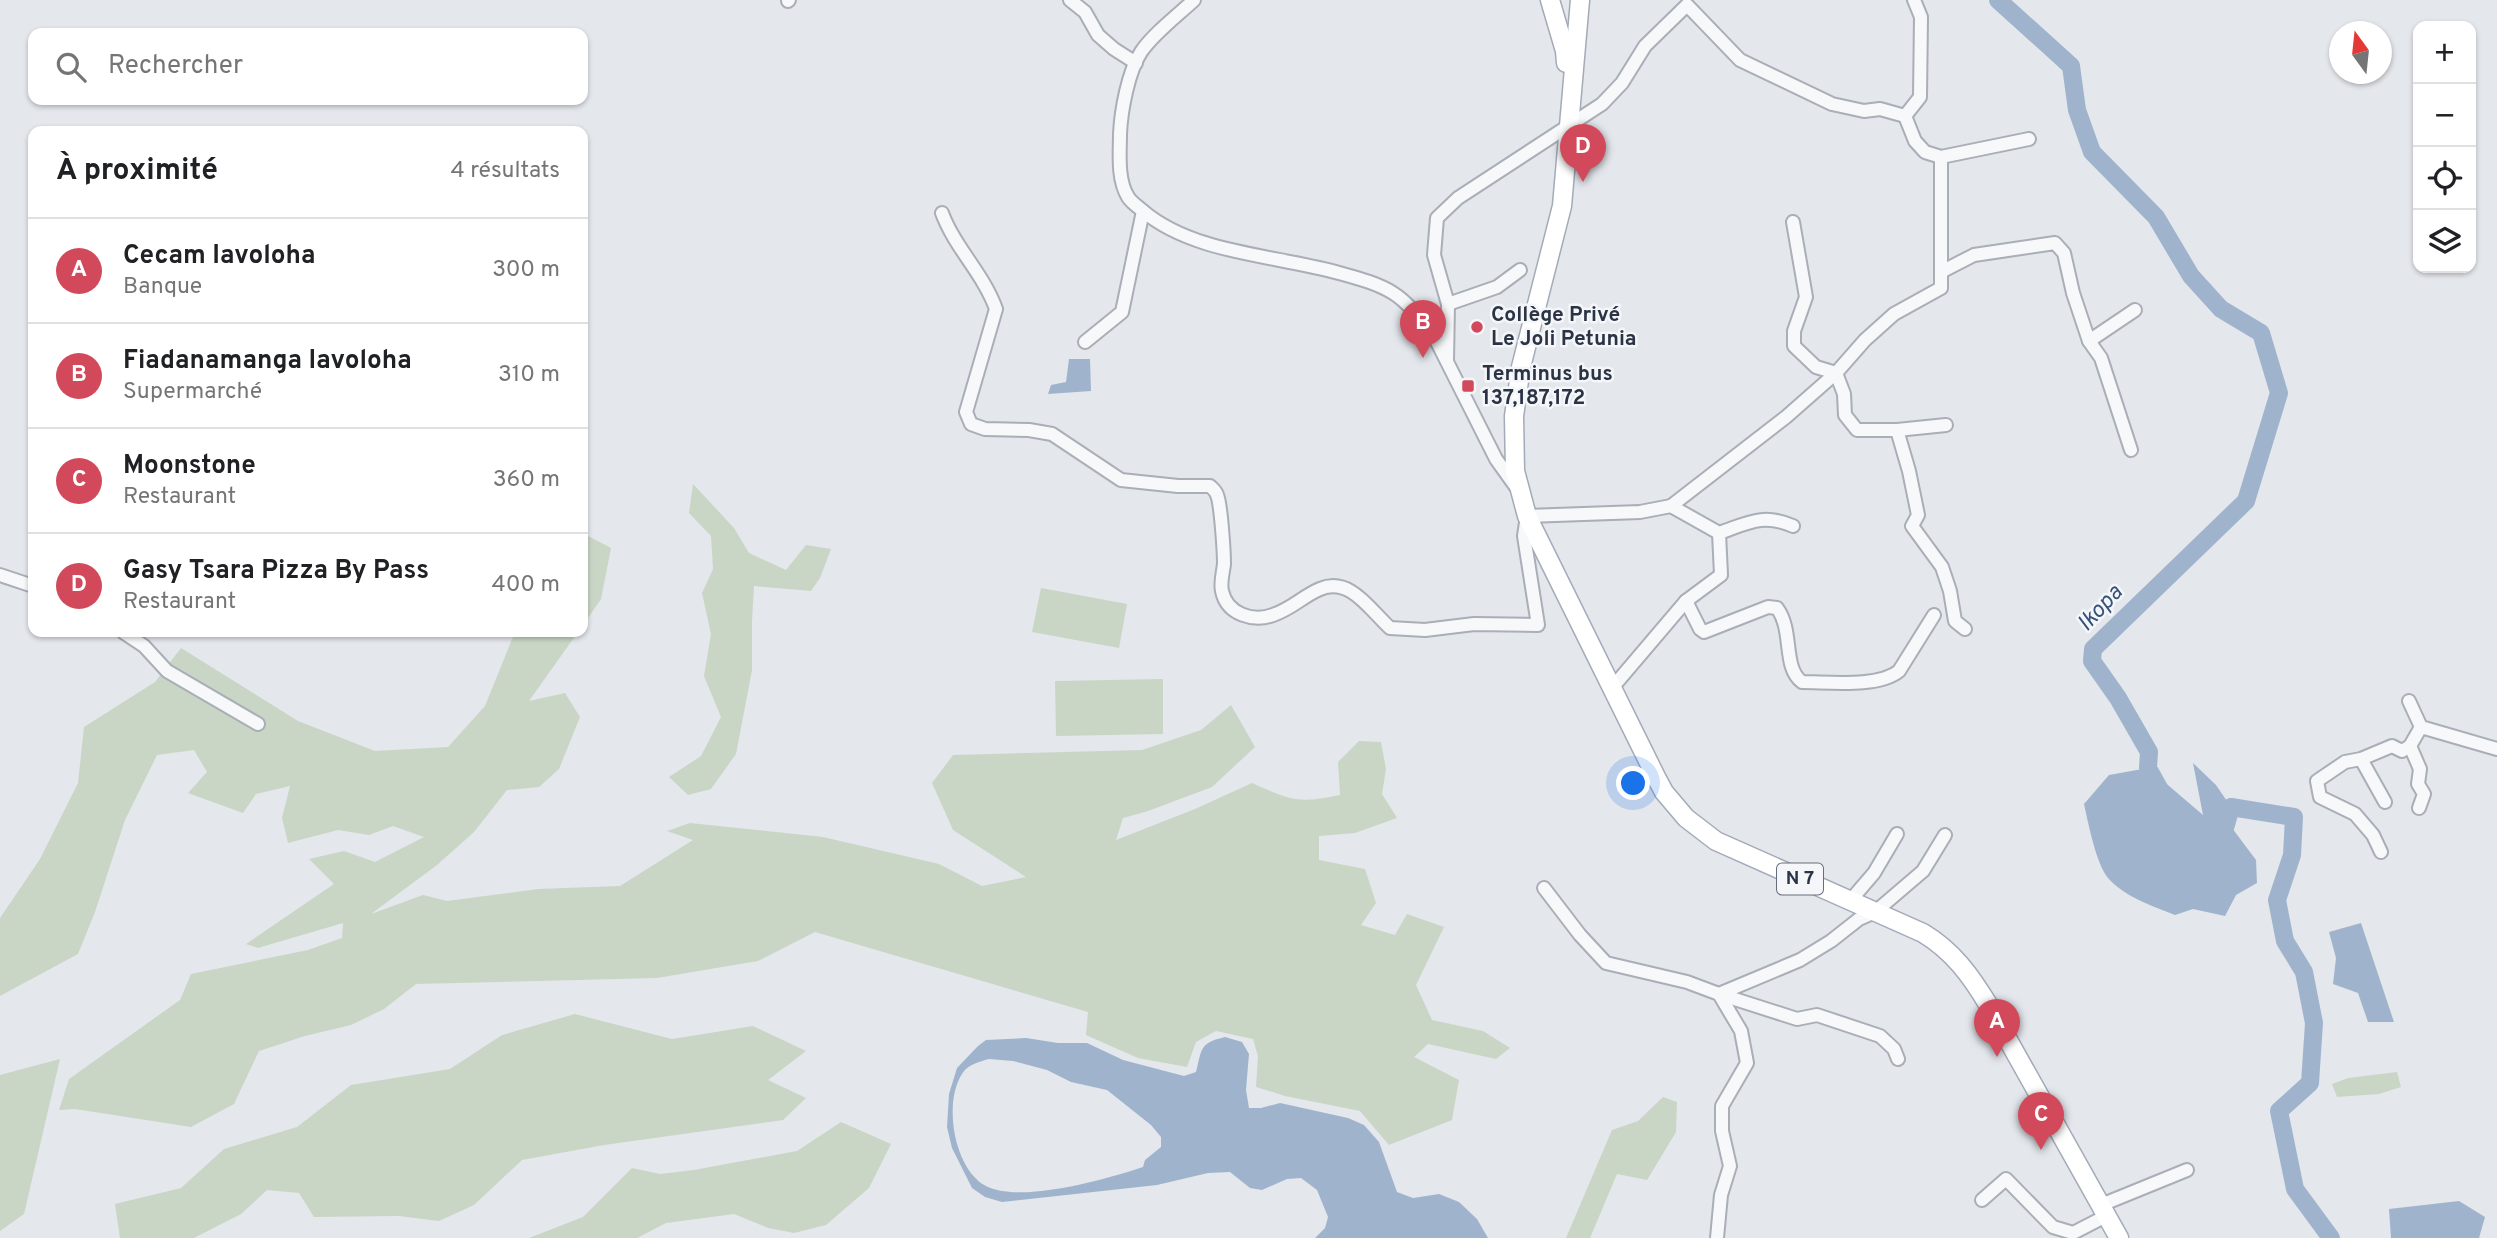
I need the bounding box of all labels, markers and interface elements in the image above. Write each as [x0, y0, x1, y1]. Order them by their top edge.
north arrow [2329, 21, 2392, 84]
map controls [2413, 21, 2476, 273]
button: + [2413, 21, 2476, 84]
search box [28, 28, 588, 105]
icon: search [52, 48, 90, 86]
text: Rechercher [108, 50, 243, 83]
button: − [2413, 84, 2476, 147]
pin: D [1560, 124, 1606, 182]
button: locate [2413, 147, 2476, 210]
text: À proximité [56, 153, 218, 190]
text: 4 résultats [451, 157, 560, 186]
button: layers [2413, 210, 2476, 273]
text: Cecam Iavoloha [123, 240, 315, 273]
text: A [71, 256, 87, 285]
text: 300 m [492, 256, 560, 285]
text: Banque [123, 273, 202, 302]
pin: B [1400, 300, 1446, 358]
place label: Collège Privé Le Joli Petunia [1491, 302, 1637, 353]
marker: Collège Privé Le Joli Petunia [1469, 319, 1485, 335]
text: Fiadanamanga Iavoloha [123, 345, 412, 378]
text: B [71, 361, 87, 390]
text: 310 m [498, 361, 560, 390]
place label: Terminus bus 137,187,172 [1482, 361, 1613, 412]
text: Supermarché [123, 378, 262, 407]
marker: Terminus bus 137,187,172 [1460, 378, 1476, 394]
text: Moonstone [123, 450, 256, 483]
text: C [72, 466, 86, 495]
text: 360 m [493, 466, 560, 495]
text: Restaurant [123, 483, 236, 512]
text: Gasy Tsara Pizza By Pass [123, 555, 429, 588]
text: D [71, 571, 87, 600]
text: 400 m [491, 571, 560, 600]
water label: Ikopa [2072, 579, 2130, 639]
text: Restaurant [123, 588, 236, 617]
your location [1616, 766, 1650, 800]
road number: N 7 [1777, 864, 1823, 894]
pin: A [1974, 999, 2020, 1057]
pin: C [2018, 1092, 2064, 1150]

